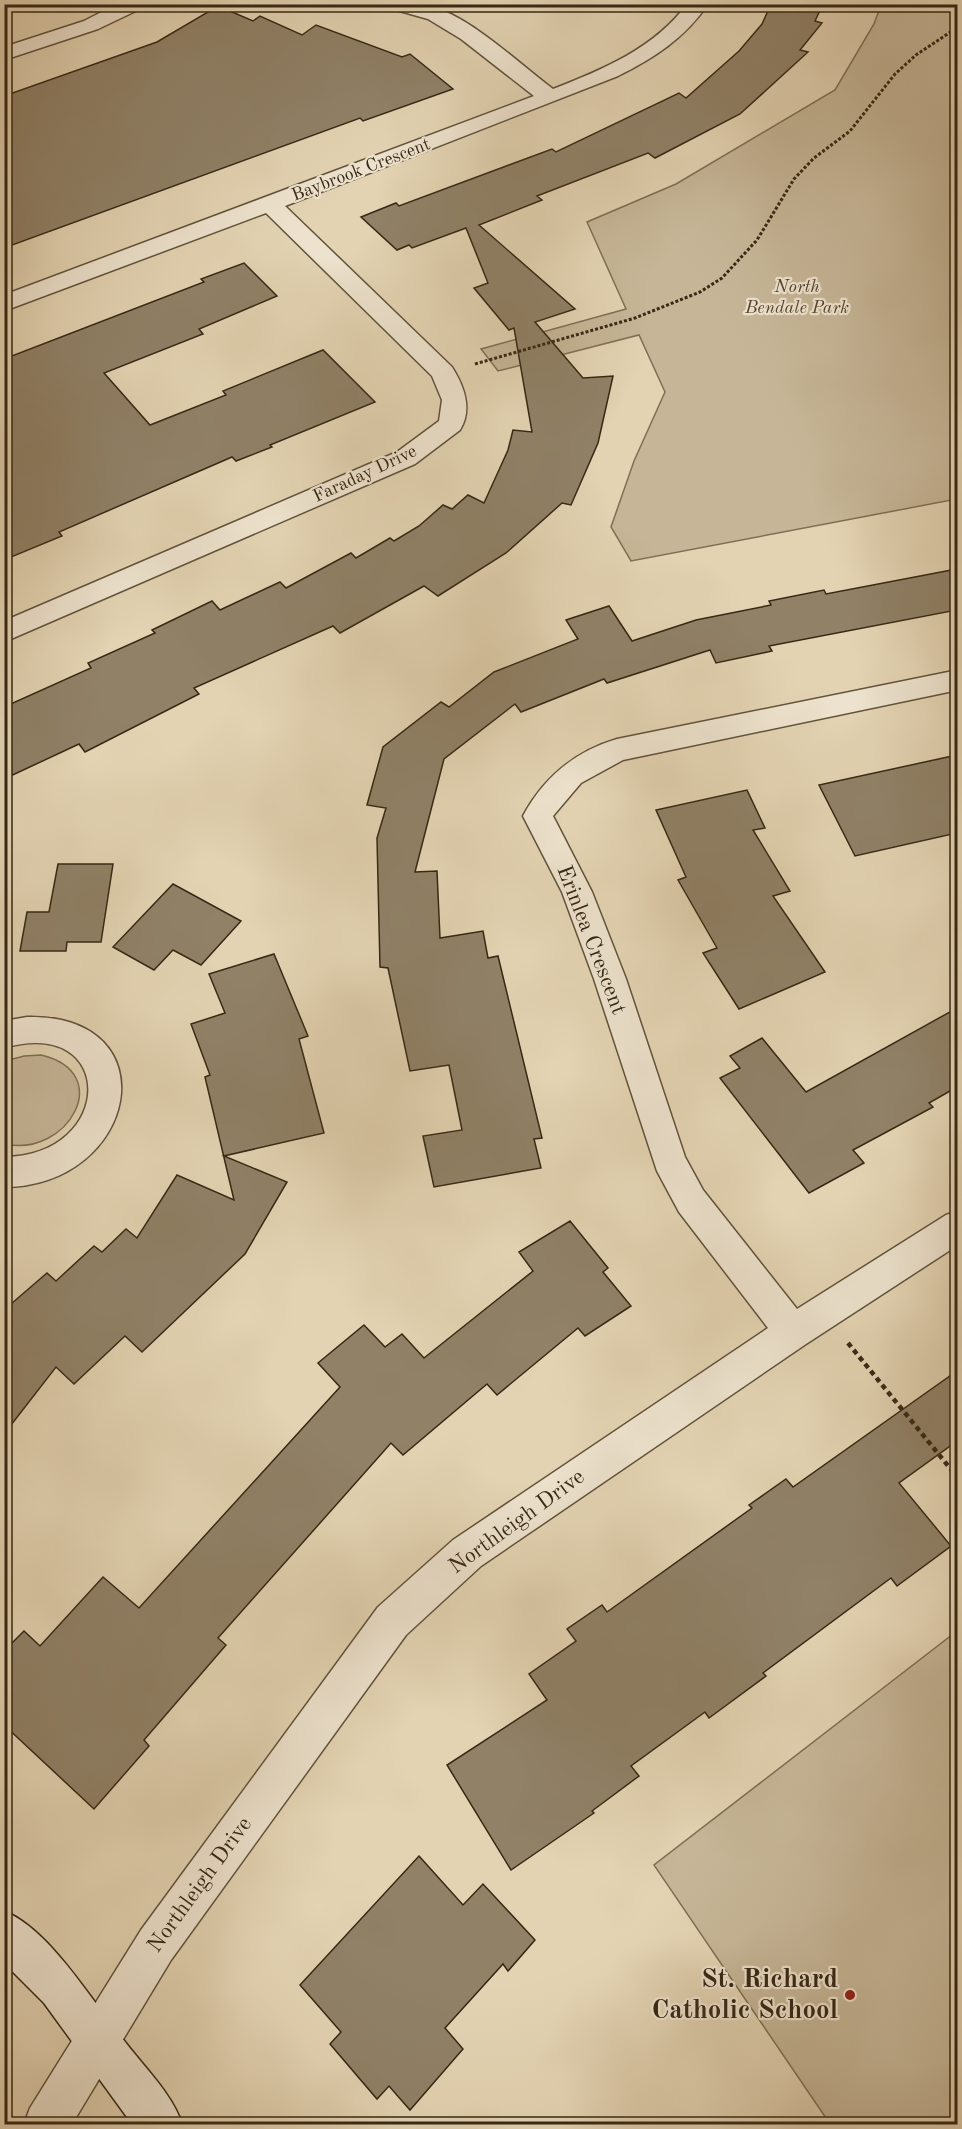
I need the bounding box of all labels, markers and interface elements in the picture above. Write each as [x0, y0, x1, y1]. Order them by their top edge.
street label: Baybrook Crescent [289, 135, 433, 205]
park label: North Bendale Park [744, 278, 849, 317]
street label: Faraday Drive [310, 442, 420, 506]
street label: Erinlea Crescent [552, 862, 630, 1018]
street label: Northleigh Drive [445, 1466, 589, 1578]
street label: Northleigh Drive [144, 1813, 256, 1957]
place label: St. Richard Catholic School [651, 1966, 838, 2024]
marker: St. Richard Catholic School [843, 1988, 857, 2002]

